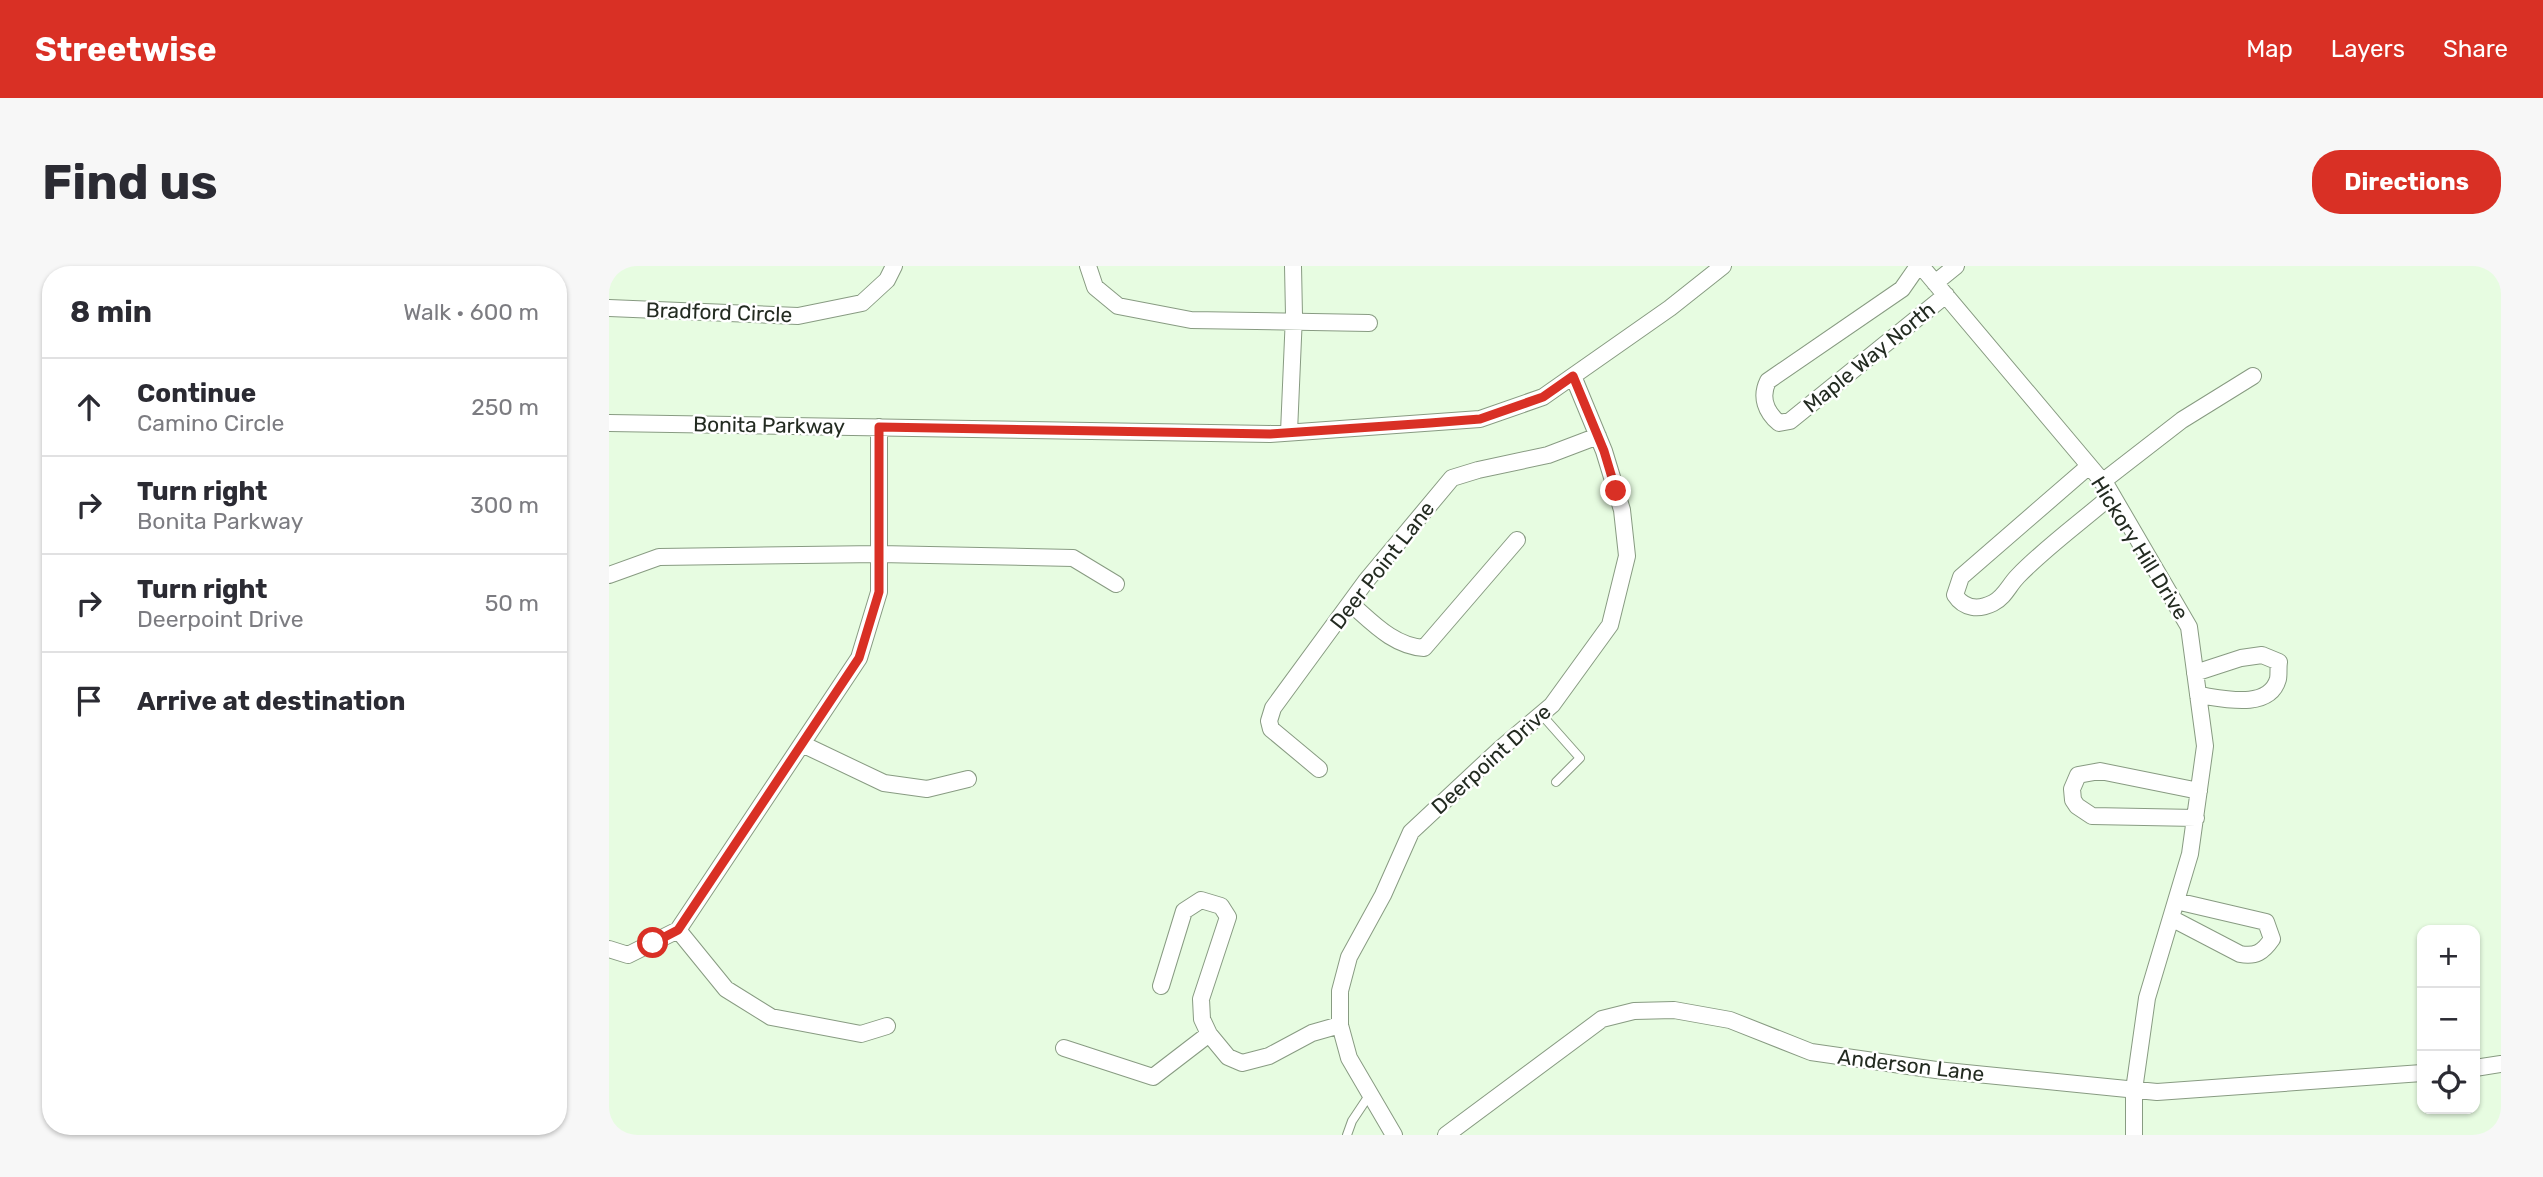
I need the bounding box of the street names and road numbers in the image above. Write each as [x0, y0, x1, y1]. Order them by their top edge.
street label: Maple Way North [1798, 296, 1940, 418]
street label: Bradford Circle [645, 297, 793, 327]
street label: Bonita Parkway [693, 411, 846, 439]
street label: Hickory Hill Drive [2086, 472, 2194, 624]
street label: Deer Point Lane [1324, 496, 1440, 634]
street label: Deerpoint Drive [1426, 699, 1556, 819]
street label: Anderson Lane [1836, 1044, 1986, 1086]

